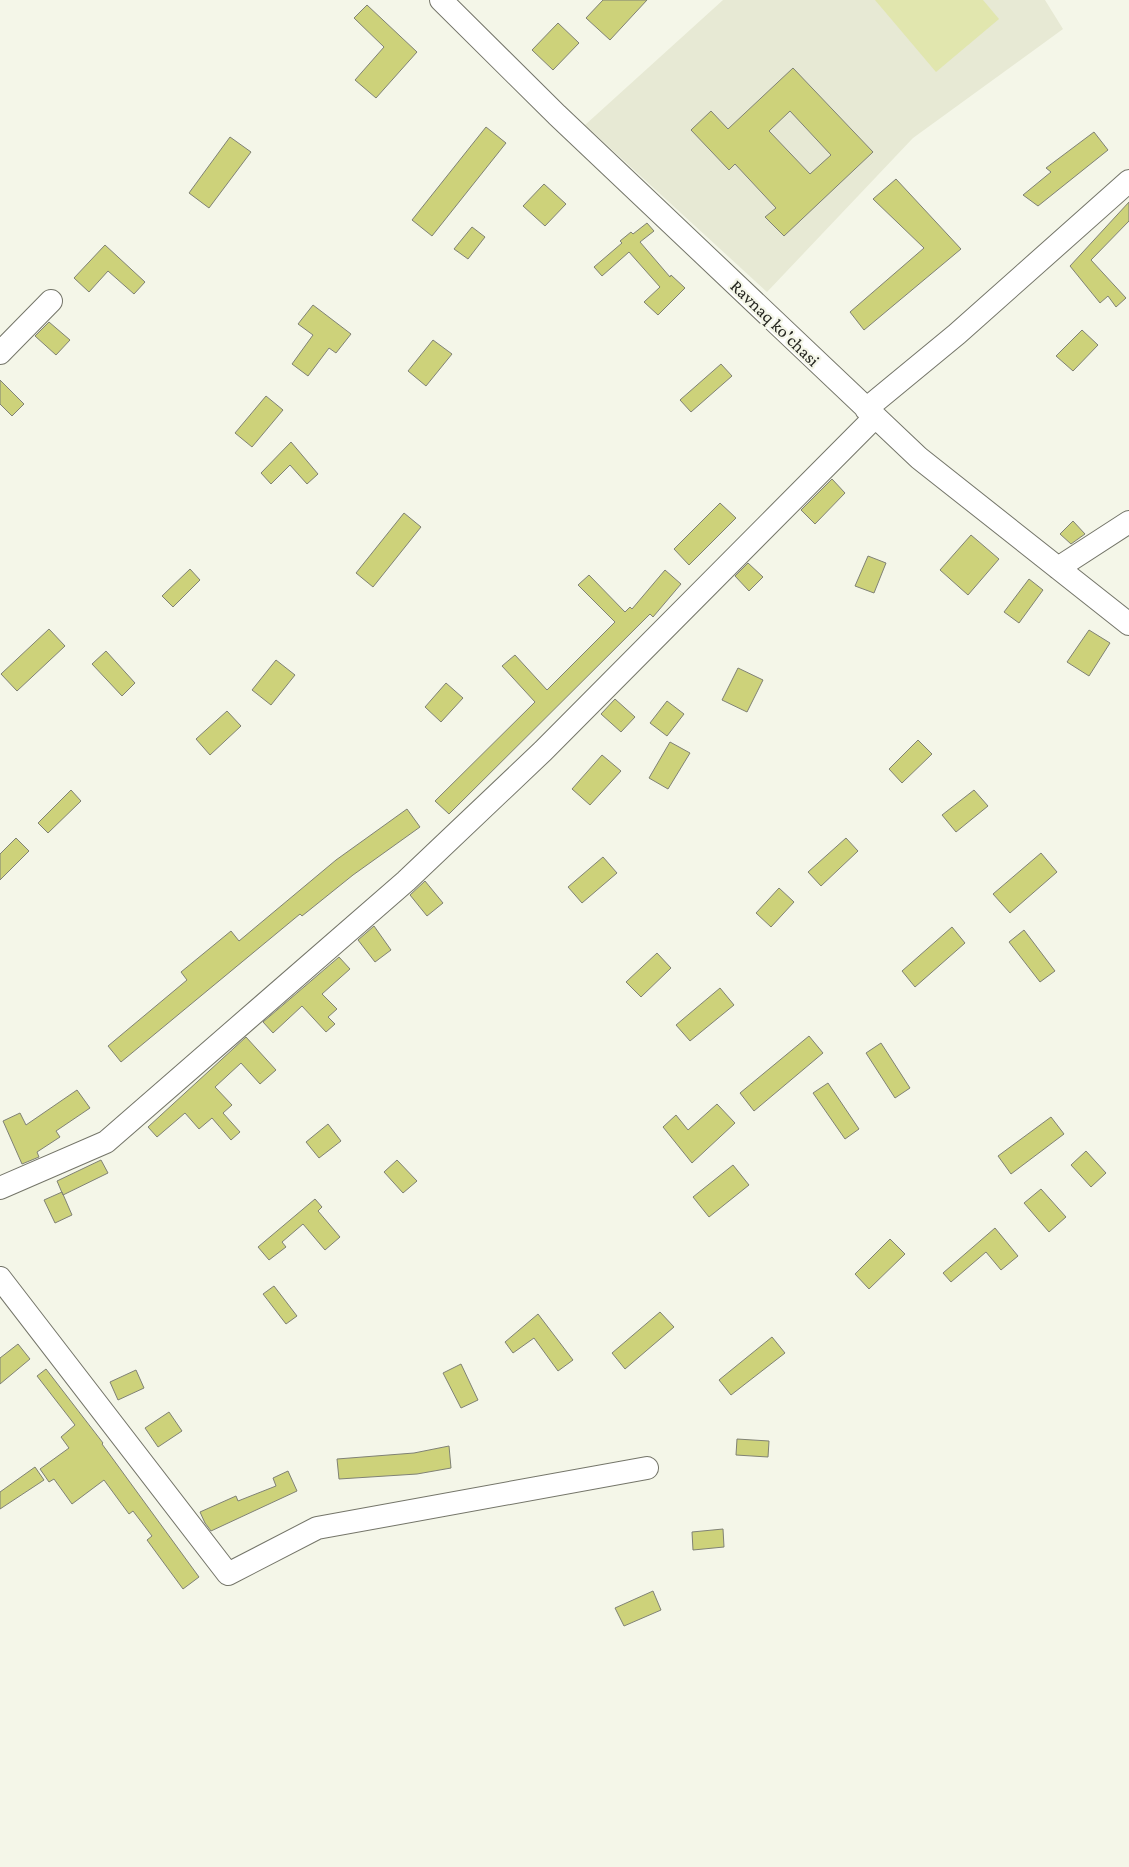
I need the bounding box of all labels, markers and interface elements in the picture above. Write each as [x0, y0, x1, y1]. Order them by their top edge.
street label: Ravnaq ko'chasi [726, 276, 824, 371]

